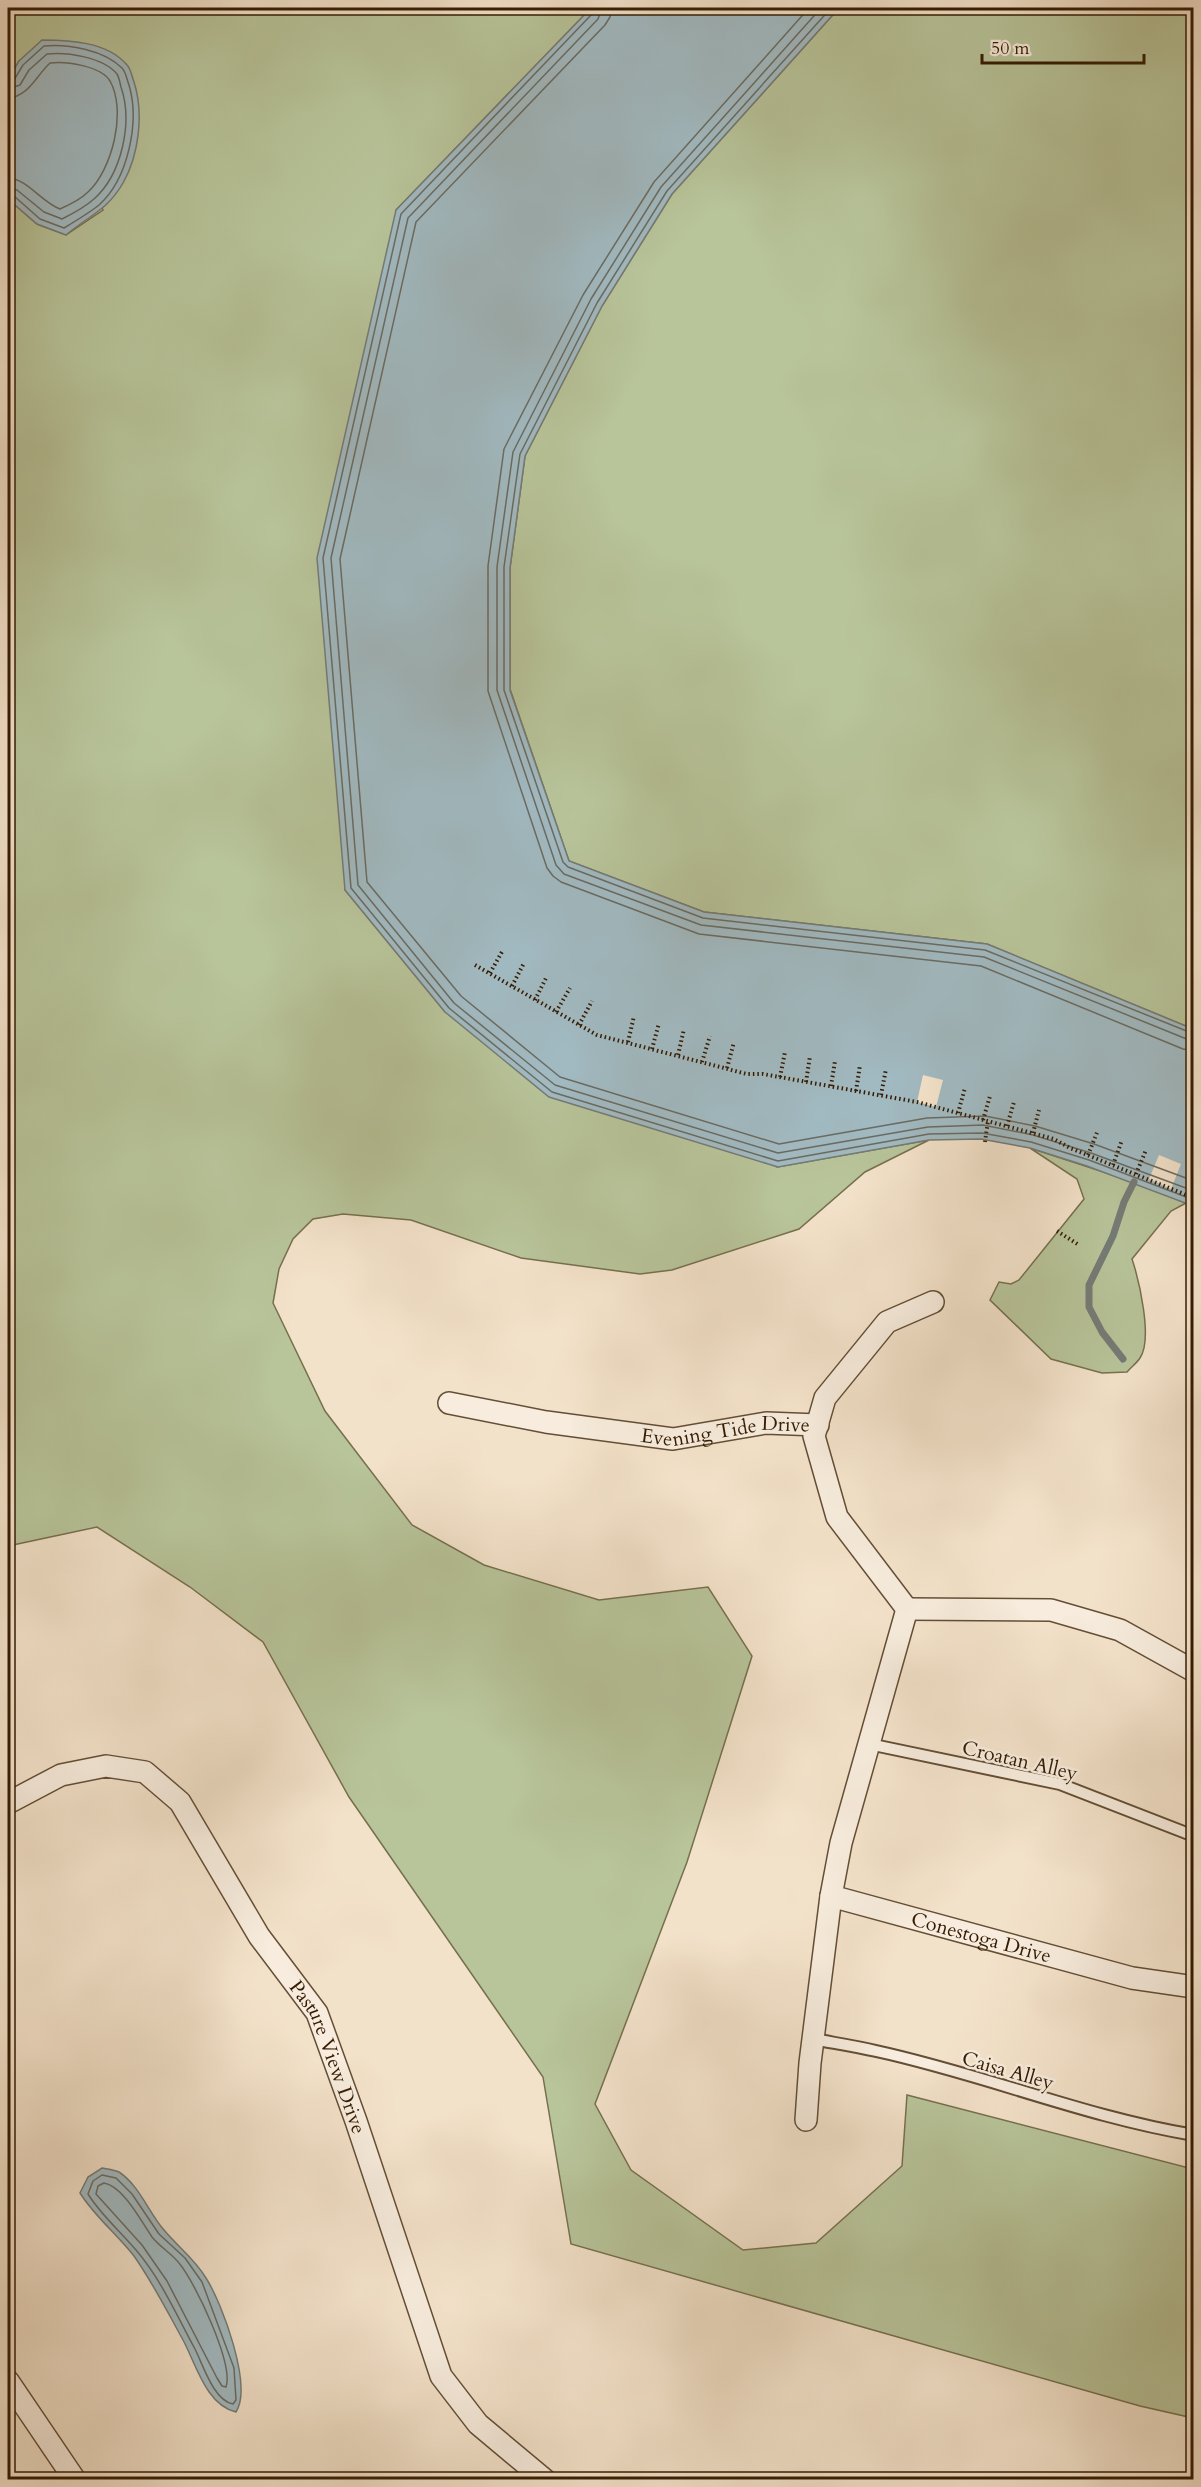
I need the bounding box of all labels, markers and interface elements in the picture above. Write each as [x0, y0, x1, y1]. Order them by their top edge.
scale bar [982, 27, 1144, 65]
text: 50 m [991, 36, 1030, 61]
street label: Evening Tide Drive [639, 1410, 810, 1453]
street label: Croatan Alley [959, 1734, 1081, 1787]
street label: Conestoga Drive [908, 1906, 1054, 1969]
street label: Pasture View Drive [283, 1975, 372, 2137]
street label: Caisa Alley [959, 2045, 1057, 2097]

